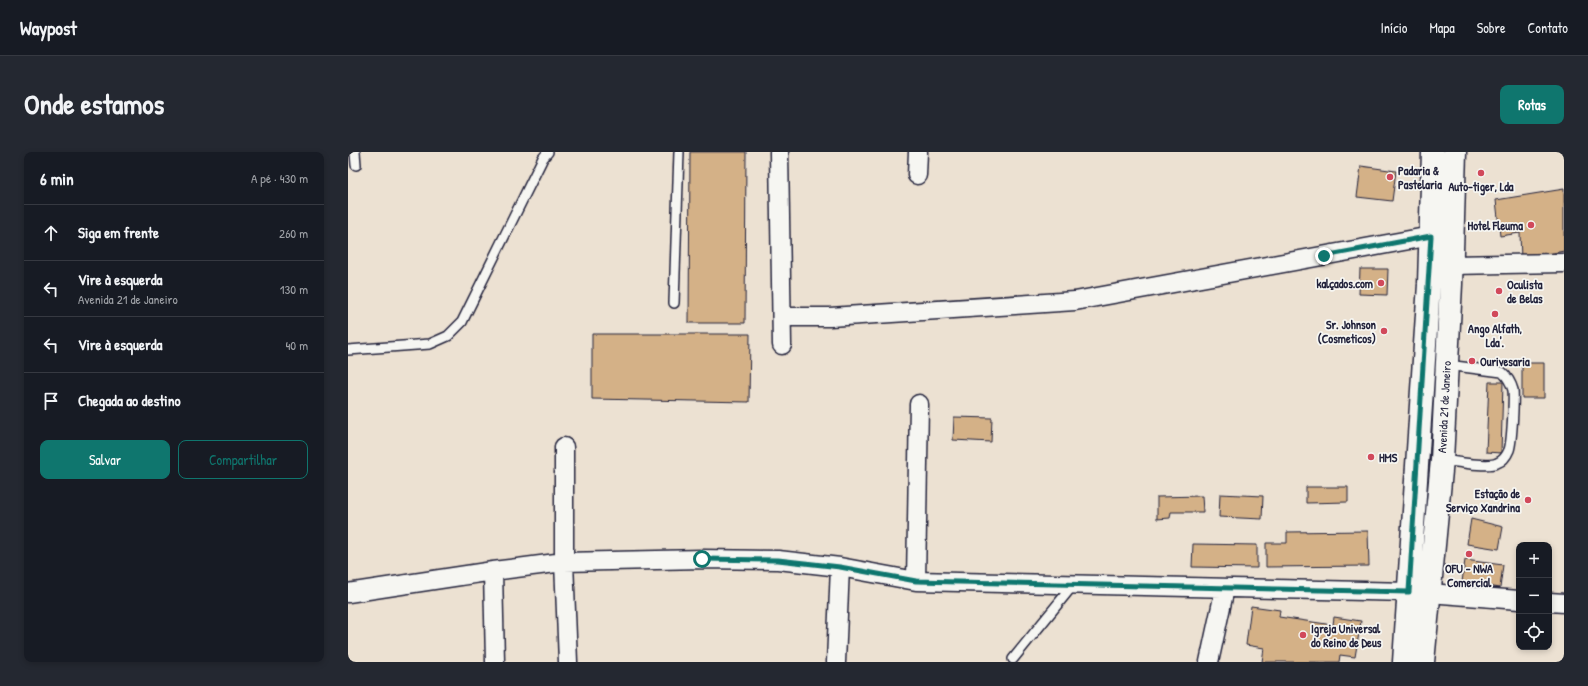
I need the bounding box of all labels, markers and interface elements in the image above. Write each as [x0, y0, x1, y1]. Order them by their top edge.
text: Waypost [20, 15, 77, 41]
text: Início [1381, 18, 1407, 37]
text: Mapa [1429, 18, 1455, 37]
text: Sobre [1477, 18, 1506, 37]
text: Contato [1528, 18, 1568, 37]
text: Onde estamos [24, 85, 164, 123]
button: Rotas [1500, 85, 1564, 124]
place label: Padaria & Pastelaria [1398, 162, 1442, 193]
text: 6 min [40, 167, 74, 190]
marker: Auto-tiger, Lda [1476, 168, 1486, 178]
text: A pé · 430 m [251, 169, 308, 187]
marker: Padaria & Pastelaria [1385, 172, 1395, 182]
place label: Auto-tiger, Lda [1448, 178, 1514, 196]
place label: Hotel Fleuma [1468, 217, 1523, 234]
marker: Hotel Fleuma [1526, 220, 1536, 230]
icon: ahead [40, 222, 62, 244]
text: Siga em frente [78, 222, 159, 243]
text: 260 m [279, 224, 308, 242]
route end [1315, 247, 1333, 265]
text: Vire à esquerda [78, 269, 162, 290]
place label: kalçados.com [1316, 275, 1373, 292]
place label: Oculista de Belas [1507, 276, 1543, 307]
icon: left [40, 278, 62, 300]
marker: kalçados.com [1376, 278, 1386, 288]
text: 130 m [280, 280, 308, 298]
marker: Oculista de Belas [1494, 286, 1504, 296]
text: Avenida 21 de Janeiro [78, 290, 178, 308]
marker: Ango Alfath, Lda'. [1490, 309, 1500, 319]
place label: Sr. Johnson (Cosmeticos) [1318, 316, 1377, 347]
place label: Ango Alfath, Lda'. [1468, 320, 1523, 351]
marker: Sr. Johnson (Cosmeticos) [1379, 326, 1389, 336]
icon: left [40, 334, 62, 356]
text: Vire à esquerda [78, 334, 162, 355]
text: 40 m [285, 336, 308, 354]
place label: Ourivesaria [1480, 353, 1530, 370]
marker: Ourivesaria [1467, 356, 1477, 366]
street label: Avenida 21 de Janeiro [1433, 360, 1455, 453]
icon: arrive [40, 390, 62, 412]
text: Chegada ao destino [78, 390, 181, 411]
button: Salvar [40, 440, 170, 479]
button: Compartilhar [178, 440, 308, 479]
place label: HMS [1379, 449, 1398, 466]
marker: HMS [1366, 452, 1376, 462]
place label: Estação de Serviço Xandrina [1446, 485, 1520, 516]
marker: Estação de Serviço Xandrina [1523, 495, 1533, 505]
map controls [1516, 542, 1552, 650]
button: + [1516, 542, 1552, 578]
marker: OFU - NWA Comercial [1464, 549, 1474, 559]
route start [693, 550, 711, 568]
place label: OFU - NWA Comercial [1445, 560, 1493, 591]
button: − [1516, 578, 1552, 614]
button: locate [1516, 614, 1552, 650]
place label: Igreja Universal do Reino de Deus [1311, 620, 1382, 651]
marker: Igreja Universal do Reino de Deus [1298, 630, 1308, 640]

